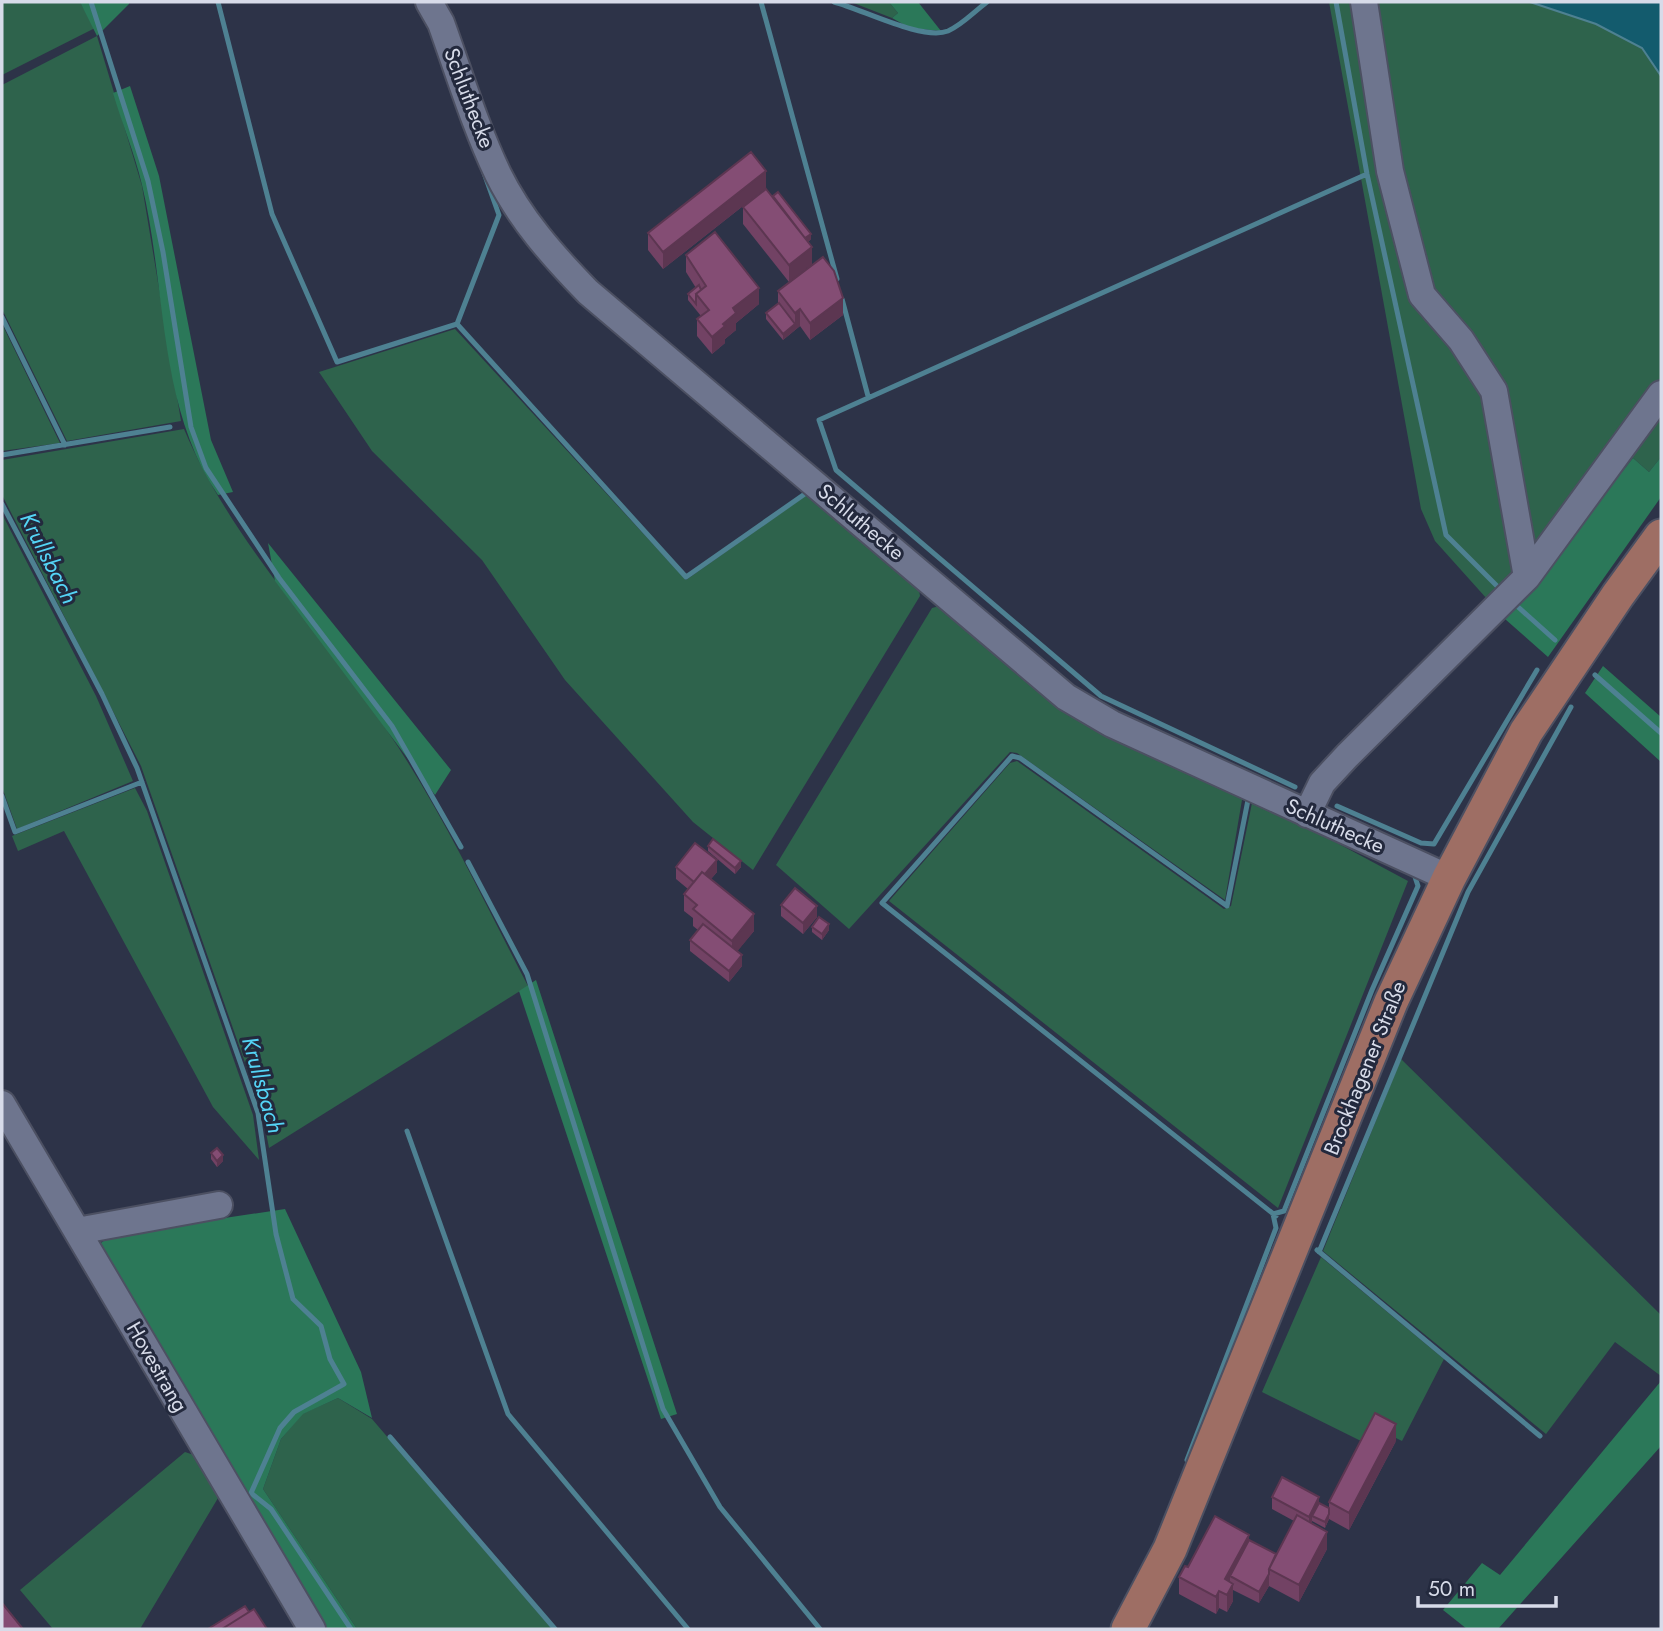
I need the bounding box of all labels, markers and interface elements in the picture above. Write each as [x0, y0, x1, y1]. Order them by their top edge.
street label: Schluthecke [436, 44, 502, 153]
street label: Schluthecke [811, 477, 911, 567]
water label: Krullsbach [11, 506, 87, 610]
street label: Schluthecke [1281, 791, 1389, 861]
street label: Brockhagener Straße [1316, 976, 1414, 1159]
water label: Krullsbach [233, 1033, 293, 1137]
street label: Hovestrang [119, 1316, 195, 1418]
scale bar [1418, 1564, 1556, 1608]
text: 50 m [1428, 1574, 1475, 1604]

